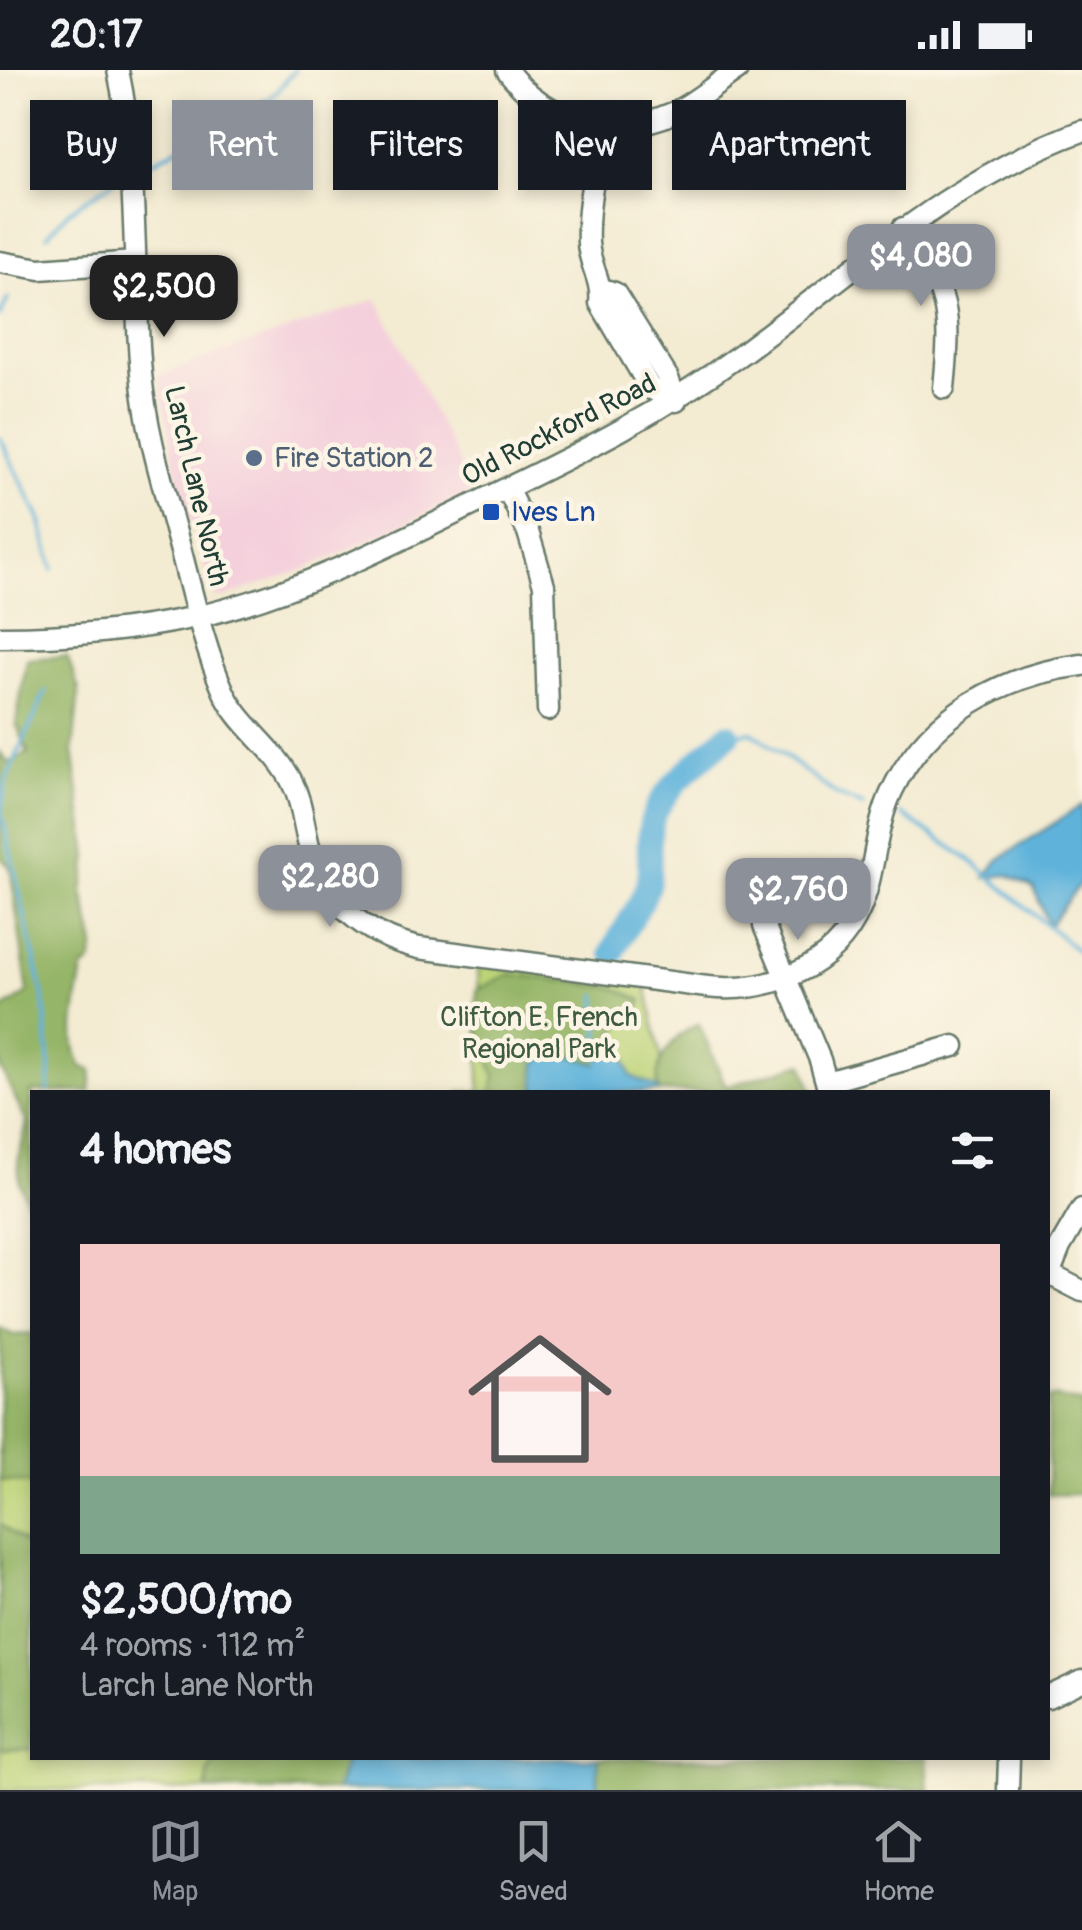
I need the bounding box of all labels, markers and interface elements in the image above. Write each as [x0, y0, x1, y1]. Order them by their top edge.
text: 20:17 [50, 11, 142, 59]
chip: Buy [30, 100, 152, 190]
chip: Rent [172, 100, 313, 190]
chip: Filters [333, 100, 498, 190]
chip: New [518, 100, 652, 190]
chip: Apartment [672, 100, 906, 190]
pin: $4,080 [840, 224, 1002, 309]
text: $4,080 [869, 236, 973, 276]
pin: $2,500 [83, 255, 245, 340]
text: $2,500 [112, 267, 216, 307]
street label: Old Rockford Road [456, 366, 662, 494]
street label: Larch Lane North [156, 383, 236, 589]
place label: Fire Station 2 [274, 441, 434, 476]
marker: Fire Station 2 [243, 447, 265, 469]
place label: Ives Ln [511, 495, 596, 530]
marker: Ives Ln [480, 501, 502, 523]
pin: $2,280 [249, 845, 411, 930]
text: $2,280 [280, 857, 380, 897]
pin: $2,760 [717, 858, 879, 943]
text: $2,760 [748, 870, 848, 910]
park label: Clifton E. French Regional Park [440, 1000, 638, 1067]
icon: filters [945, 1123, 1000, 1178]
text: 4 homes [80, 1124, 231, 1176]
icon: home [450, 1309, 630, 1489]
text: $2,500/mo [80, 1574, 292, 1626]
text: 4 rooms · 112 m² [80, 1626, 305, 1666]
text: Larch Lane North [80, 1666, 314, 1706]
tab: Map [148, 1814, 203, 1909]
tab: Saved [498, 1814, 568, 1909]
tab: Home [864, 1814, 934, 1909]

